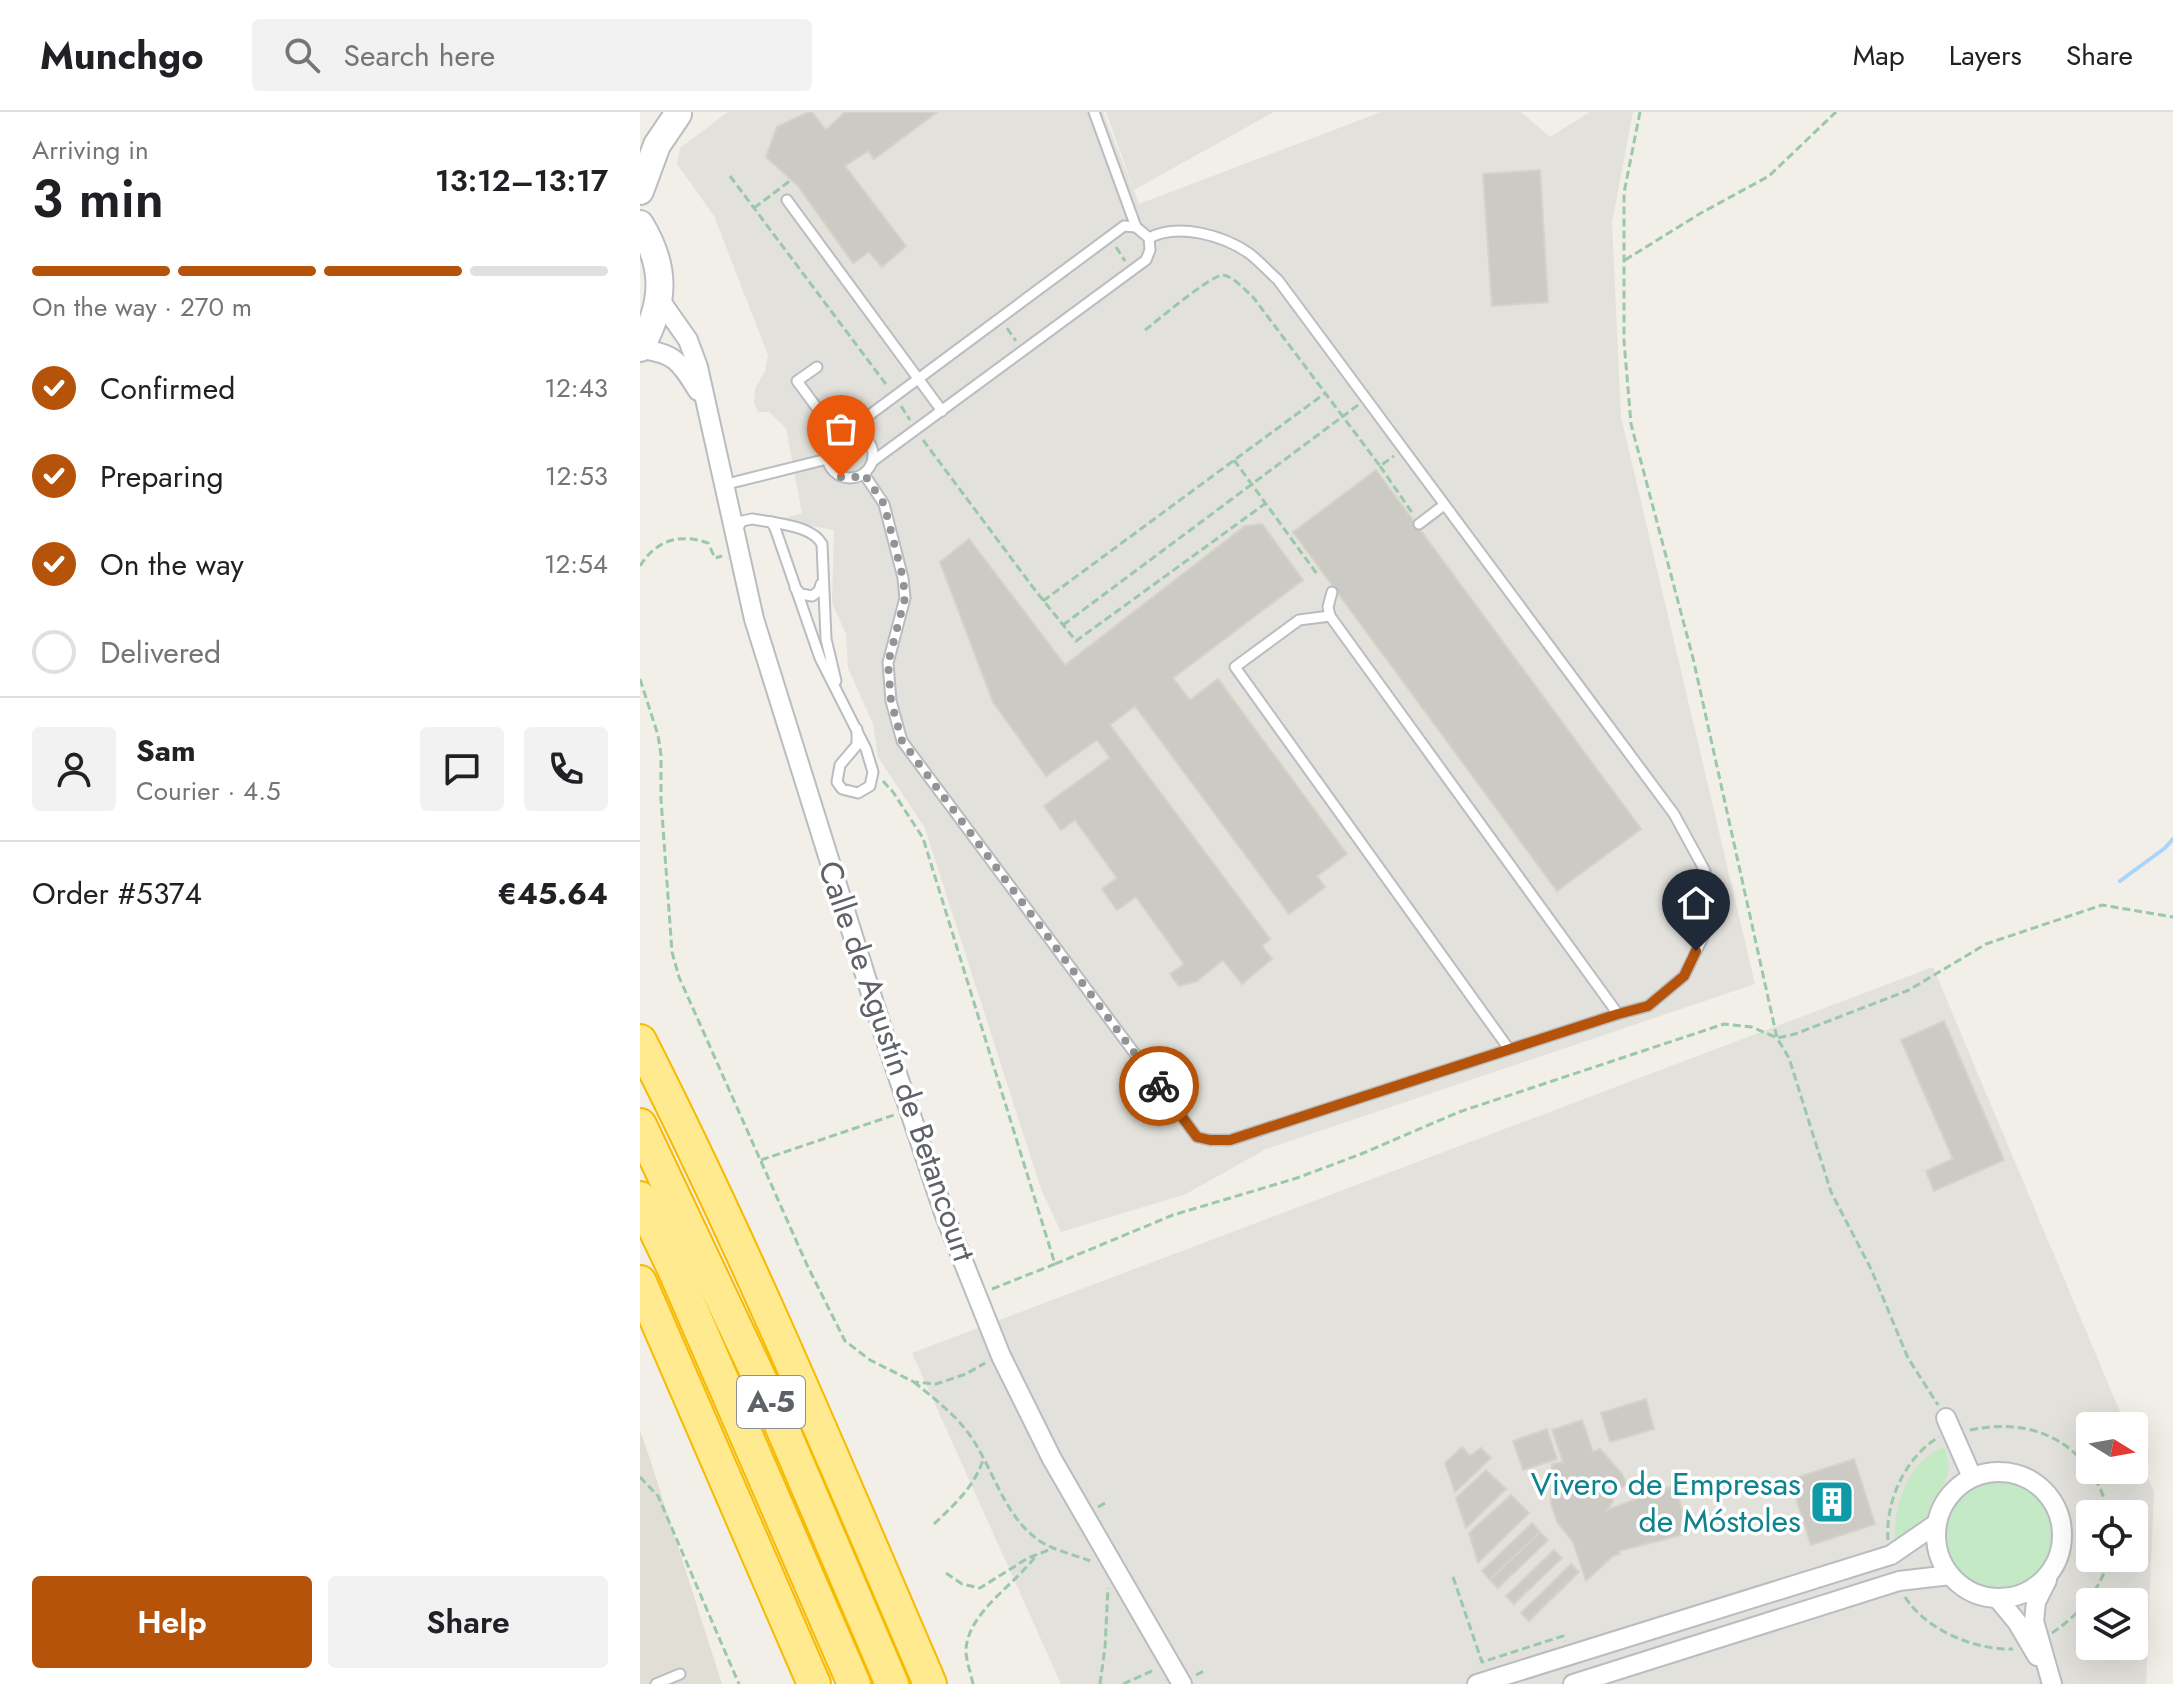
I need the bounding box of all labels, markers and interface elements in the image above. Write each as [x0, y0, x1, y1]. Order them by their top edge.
search box [252, 19, 812, 91]
text: Munchgo [40, 28, 204, 83]
icon: search [280, 33, 324, 77]
text: Search here [344, 34, 495, 77]
text: Map [1853, 35, 1905, 76]
text: Layers [1949, 35, 2022, 76]
text: Share [2066, 35, 2133, 76]
text: Arriving in [32, 131, 149, 169]
text: 13:12–13:17 [435, 159, 608, 202]
text: 3 min [32, 161, 164, 237]
text: On the way · 270 m [32, 288, 252, 326]
icon: check [32, 366, 76, 410]
text: Confirmed [100, 367, 235, 410]
text: 12:43 [544, 369, 608, 407]
pin [807, 395, 875, 477]
icon: bag [819, 407, 863, 451]
icon: check [32, 454, 76, 498]
text: Preparing [100, 455, 224, 498]
text: 12:53 [545, 457, 608, 495]
icon: check [32, 542, 76, 586]
text: On the way [100, 543, 244, 586]
text: 12:54 [544, 545, 608, 583]
text: Delivered [100, 631, 221, 674]
button: person [32, 727, 116, 811]
button: chat [420, 727, 504, 811]
button: phone [524, 727, 608, 811]
text: Sam [136, 729, 196, 772]
text: Courier · 4.5 [136, 772, 281, 810]
street label: Calle de Agustín de Betancourt [807, 855, 987, 1268]
pin [1662, 869, 1730, 951]
text: Order #5374 [32, 872, 202, 915]
text: €45.64 [497, 872, 608, 915]
icon: home [1674, 881, 1718, 925]
courier [1119, 1046, 1199, 1126]
icon: bike [1137, 1064, 1181, 1108]
road number: A-5 [737, 1376, 805, 1428]
north arrow [2076, 1412, 2148, 1484]
map controls [2076, 1412, 2148, 1660]
place label: Vivero de Empresas de Móstoles [1531, 1461, 1801, 1544]
building icon: Vivero de Empresas de Móstoles [1808, 1478, 1856, 1526]
button: locate [2076, 1500, 2148, 1572]
button: Help [32, 1576, 312, 1668]
button: Share [328, 1576, 608, 1668]
button: layers [2076, 1588, 2148, 1660]

